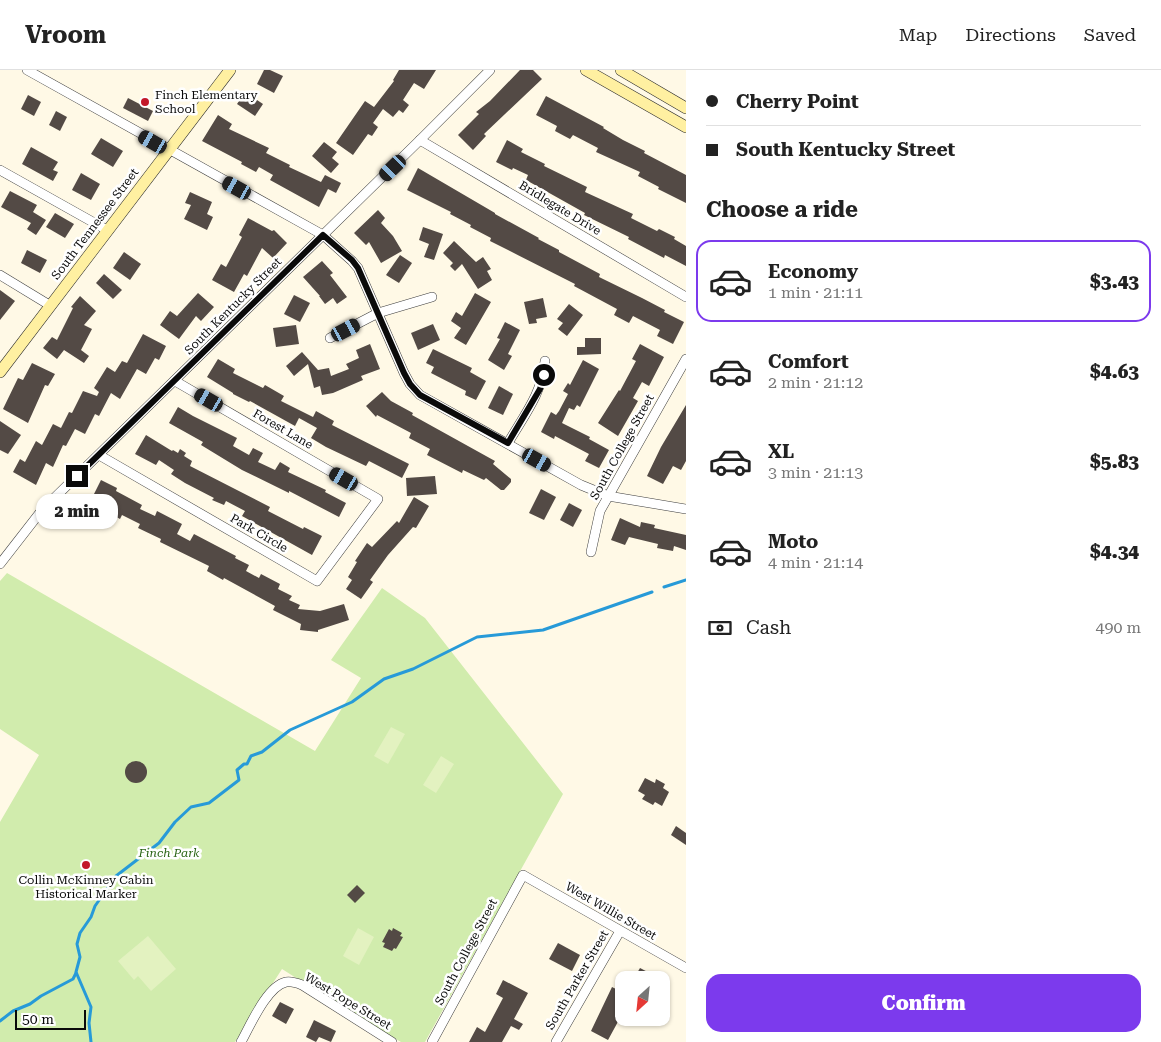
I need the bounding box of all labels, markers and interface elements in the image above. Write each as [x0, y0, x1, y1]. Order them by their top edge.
text: Vroom [25, 21, 106, 49]
text: Map [899, 24, 937, 45]
text: Directions [965, 24, 1056, 45]
text: Saved [1084, 24, 1136, 45]
place label: Finch Elementary School [155, 88, 259, 116]
text: Cherry Point [736, 90, 859, 113]
marker: Finch Elementary School [139, 96, 151, 108]
car [136, 128, 169, 156]
text: South Kentucky Street [736, 138, 955, 161]
car [376, 152, 409, 184]
street label: South Tennessee Street [49, 165, 142, 282]
car [220, 174, 253, 202]
street label: Bridlegate Drive [517, 178, 604, 238]
text: Choose a ride [706, 197, 858, 222]
street label: South Kentucky Street [182, 254, 285, 357]
icon: car [708, 259, 753, 304]
text: Economy [768, 260, 858, 283]
text: $3.43 [1090, 270, 1139, 293]
text: 1 min · 21:11 [768, 283, 863, 302]
car [329, 316, 362, 344]
icon: car [708, 349, 753, 394]
text: Comfort [768, 350, 849, 373]
text: $4.63 [1090, 360, 1139, 383]
route start [533, 364, 555, 386]
text: 2 min · 21:12 [768, 373, 863, 392]
car [192, 386, 225, 414]
street label: South College Street [587, 391, 657, 502]
street label: Forest Lane [250, 406, 316, 452]
icon: car [708, 439, 753, 484]
text: XL [768, 440, 794, 463]
car [520, 446, 553, 474]
text: $5.83 [1090, 450, 1139, 473]
text: 3 min · 21:13 [768, 463, 863, 482]
route end [66, 465, 88, 487]
car [327, 465, 360, 493]
callout: 2 min [36, 494, 118, 528]
text: 2 min [55, 502, 99, 521]
street label: Park Circle [228, 511, 290, 555]
icon: car [708, 529, 753, 574]
text: Moto [768, 530, 818, 553]
text: $4.34 [1090, 540, 1139, 563]
text: 4 min · 21:14 [768, 553, 863, 572]
icon: cash [706, 614, 734, 642]
text: Cash [746, 616, 791, 639]
text: 490 m [1095, 618, 1141, 637]
park label: Finch Park [137, 846, 200, 860]
marker: Collin McKinney Cabin Historical Marker [80, 859, 92, 871]
place label: Collin McKinney Cabin Historical Marker [18, 873, 154, 901]
street label: West Willie Street [563, 879, 659, 943]
street label: South College Street [432, 896, 500, 1008]
street label: South Parker Street [543, 927, 612, 1032]
street label: West Pope Street [302, 970, 394, 1033]
north arrow [615, 971, 670, 1026]
map controls [615, 971, 670, 1026]
button: Confirm [706, 974, 1141, 1032]
scale bar [15, 1007, 86, 1030]
text: 50 m [22, 1011, 54, 1027]

